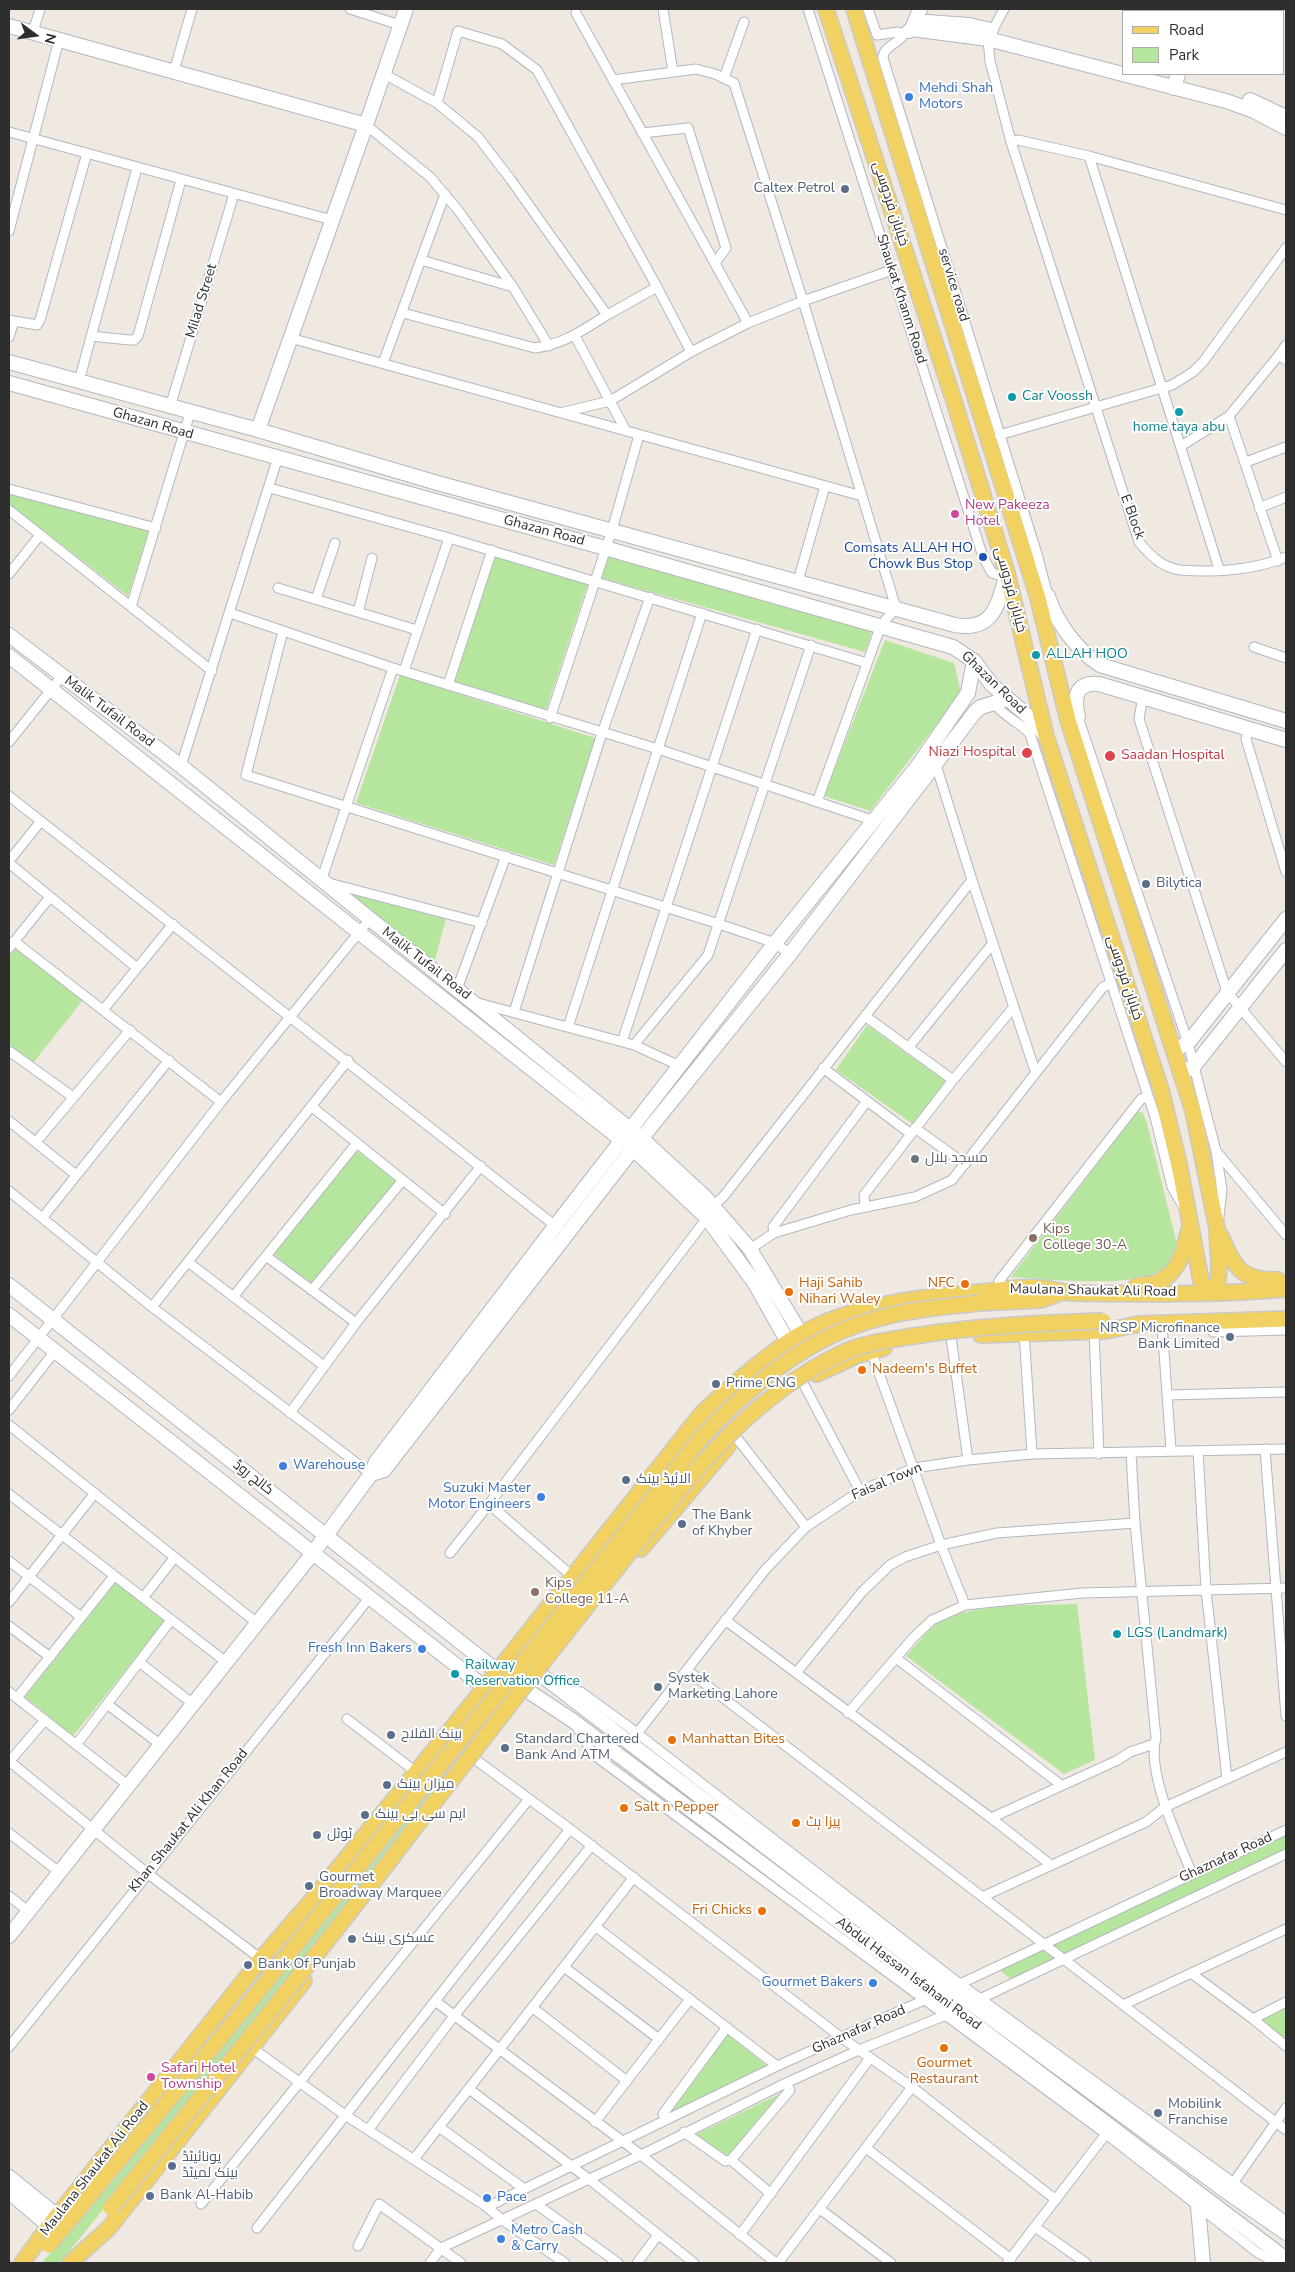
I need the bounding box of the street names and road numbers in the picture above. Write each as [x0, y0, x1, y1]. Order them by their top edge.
street label: خیابان فردوسی [868, 160, 912, 248]
street label: Shaukat Khanm Road [872, 232, 930, 366]
street label: service road [934, 246, 972, 324]
street label: Milad Street [183, 262, 221, 340]
street label: Ghazan Road [111, 404, 195, 444]
street label: E Block [1116, 492, 1148, 542]
street label: Ghazan Road [502, 512, 586, 550]
street label: خیابان فردوسی [991, 545, 1029, 635]
street label: Ghazan Road [957, 648, 1029, 718]
street label: Malik Tufail Road [61, 673, 157, 751]
street label: Malik Tufail Road [378, 924, 474, 1004]
street label: خیابان فردوسی [1102, 934, 1146, 1022]
street label: Maulana Shaukat Ali Road [1010, 1281, 1176, 1301]
street label: کالج روڈ [229, 1457, 277, 1499]
street label: Faisal Town [849, 1460, 925, 1504]
street label: Khan Shaukat Ali Khan Road [126, 1746, 252, 1896]
street label: Ghaznafar Road [1177, 1829, 1275, 1887]
street label: Abdul Hassan Isfahani Road [832, 1914, 984, 2034]
street label: Ghaznafar Road [810, 2002, 908, 2058]
street label: Maulana Shaukat Ali Road [37, 2098, 153, 2240]

